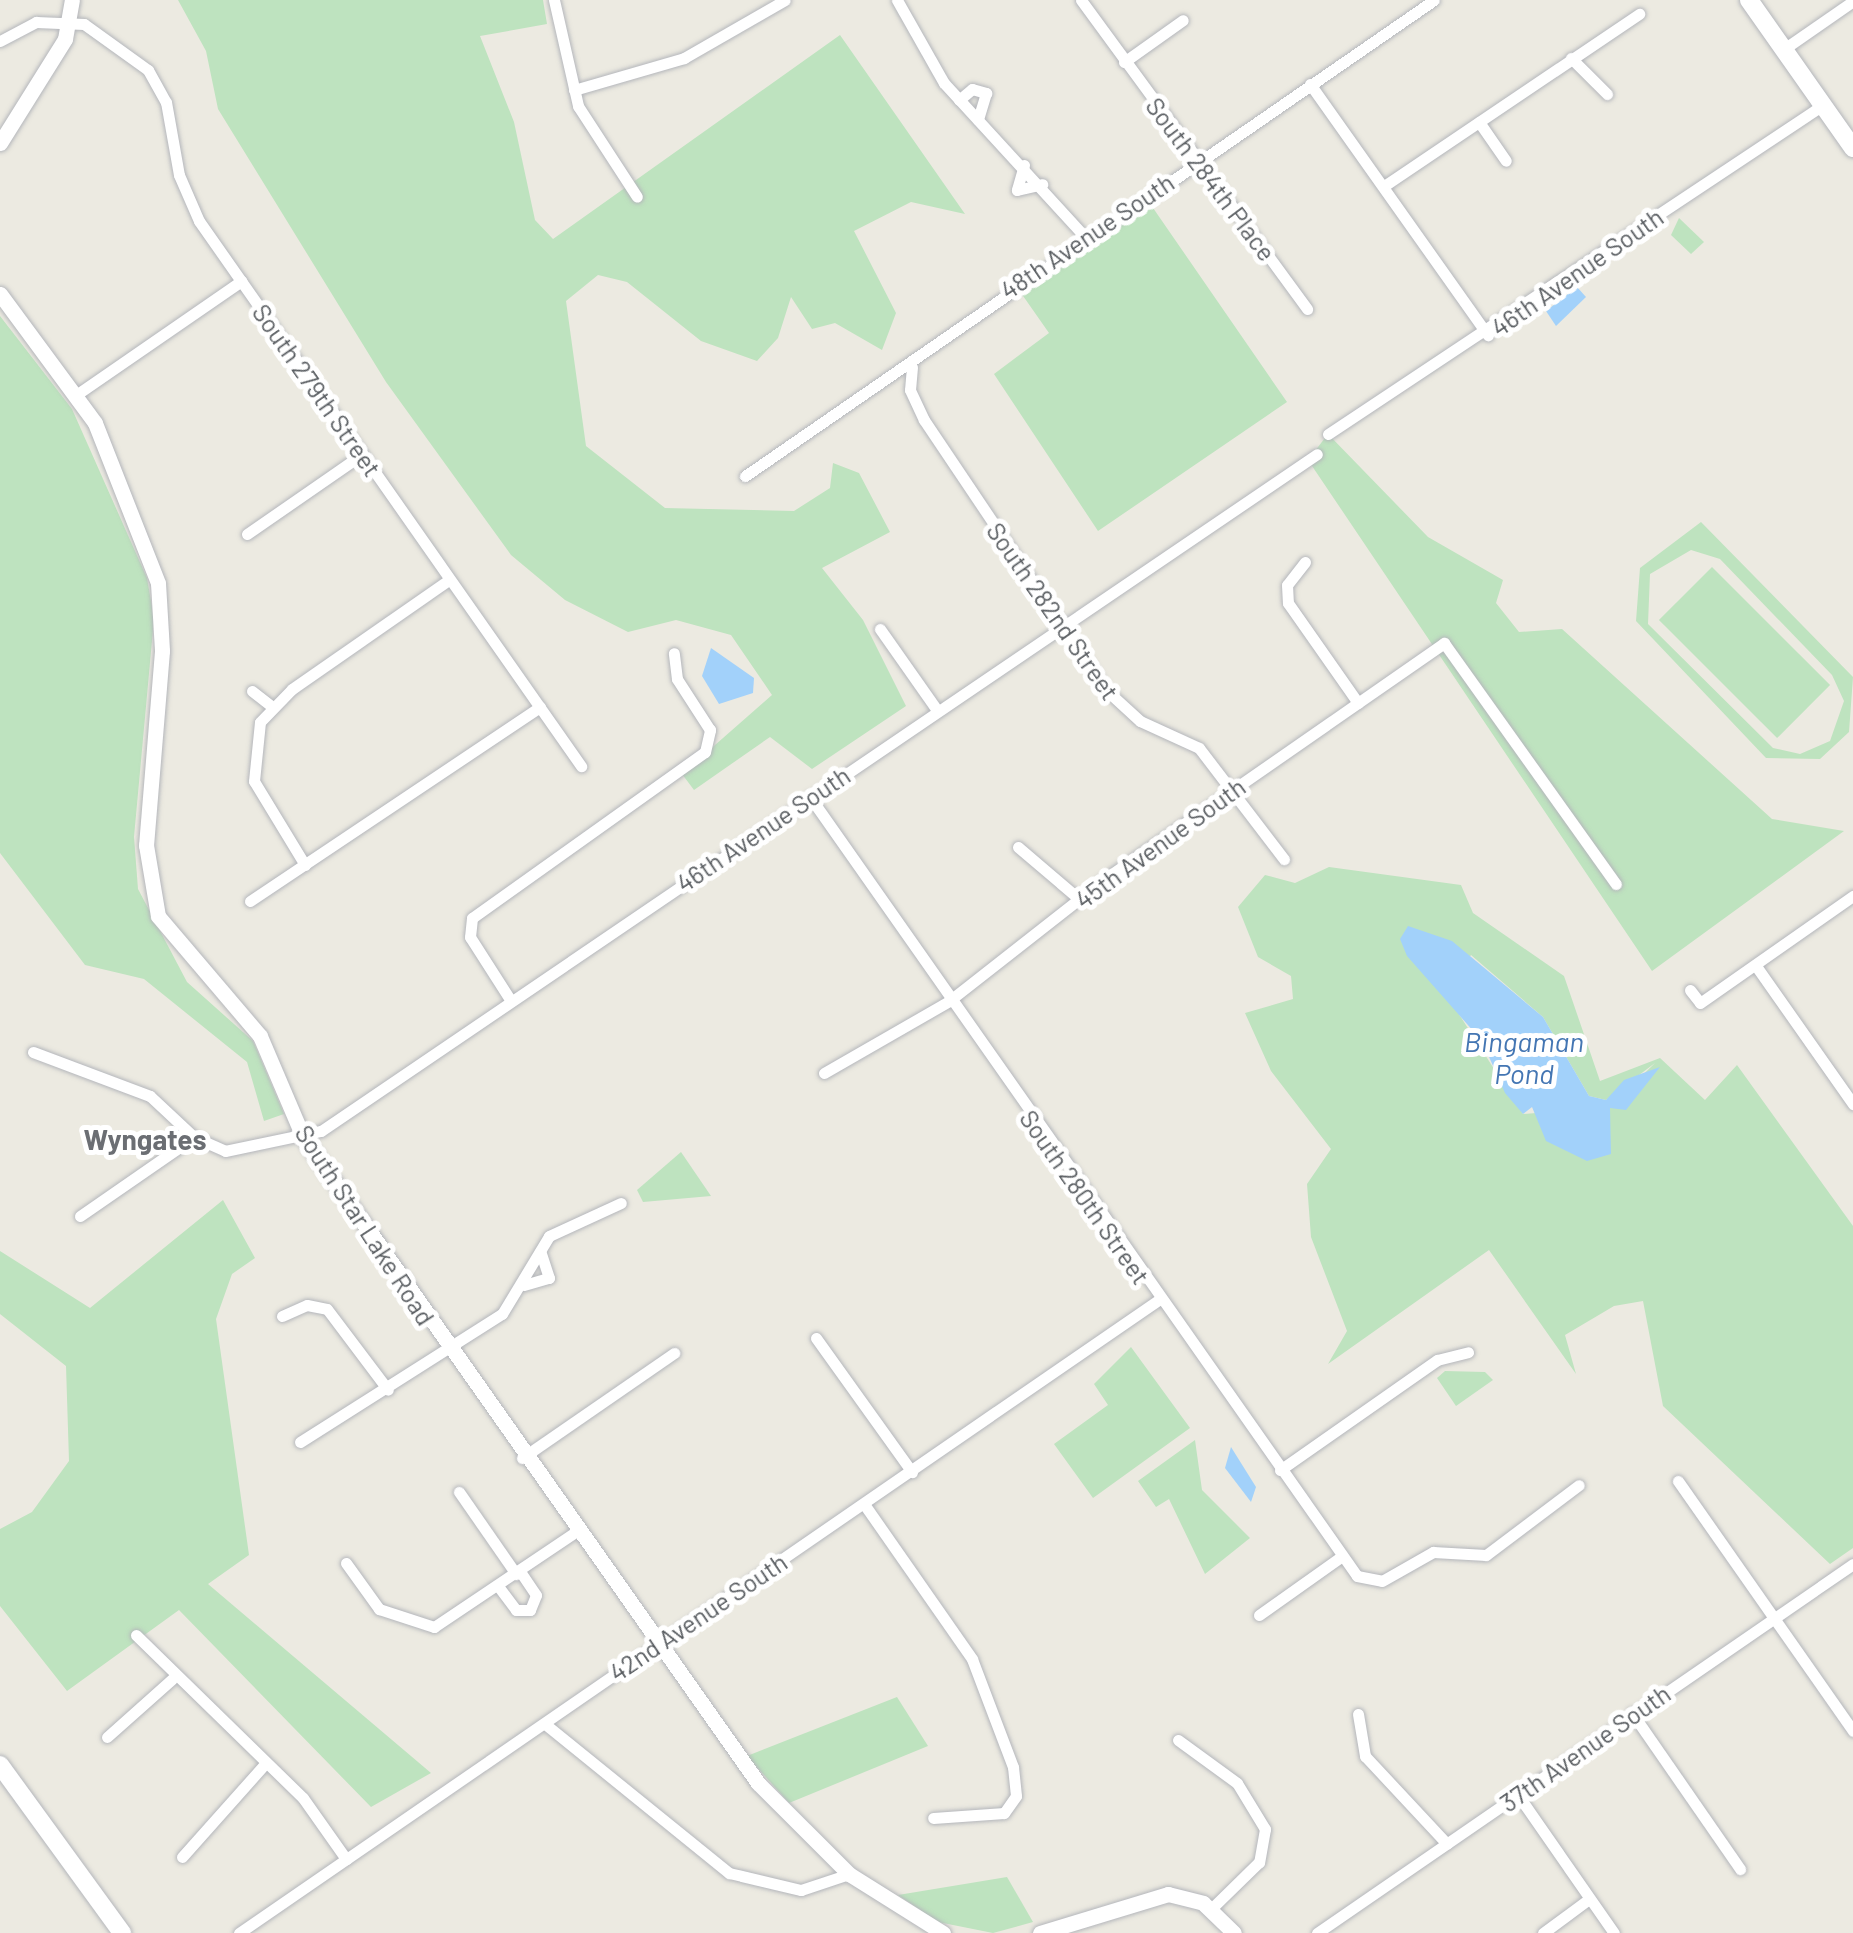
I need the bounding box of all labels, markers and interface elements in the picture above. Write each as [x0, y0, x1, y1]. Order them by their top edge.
street label: South 284th Place [1140, 91, 1282, 267]
street label: 48th Avenue South [994, 167, 1180, 305]
street label: 46th Avenue South [1485, 202, 1669, 342]
street label: South 279th Street [246, 298, 388, 482]
street label: South 282nd Street [981, 517, 1125, 705]
street label: 46th Avenue South [671, 760, 855, 898]
street label: 45th Avenue South [1069, 771, 1251, 915]
water label: Bingaman Pond [1464, 1024, 1584, 1090]
street label: South 280th Street [1014, 1104, 1156, 1290]
street label: South Star Lake Road [289, 1119, 441, 1331]
district label: Wyngates [83, 1122, 207, 1156]
street label: 42nd Avenue South [603, 1546, 793, 1688]
street label: 37th Avenue South [1494, 1678, 1676, 1818]

